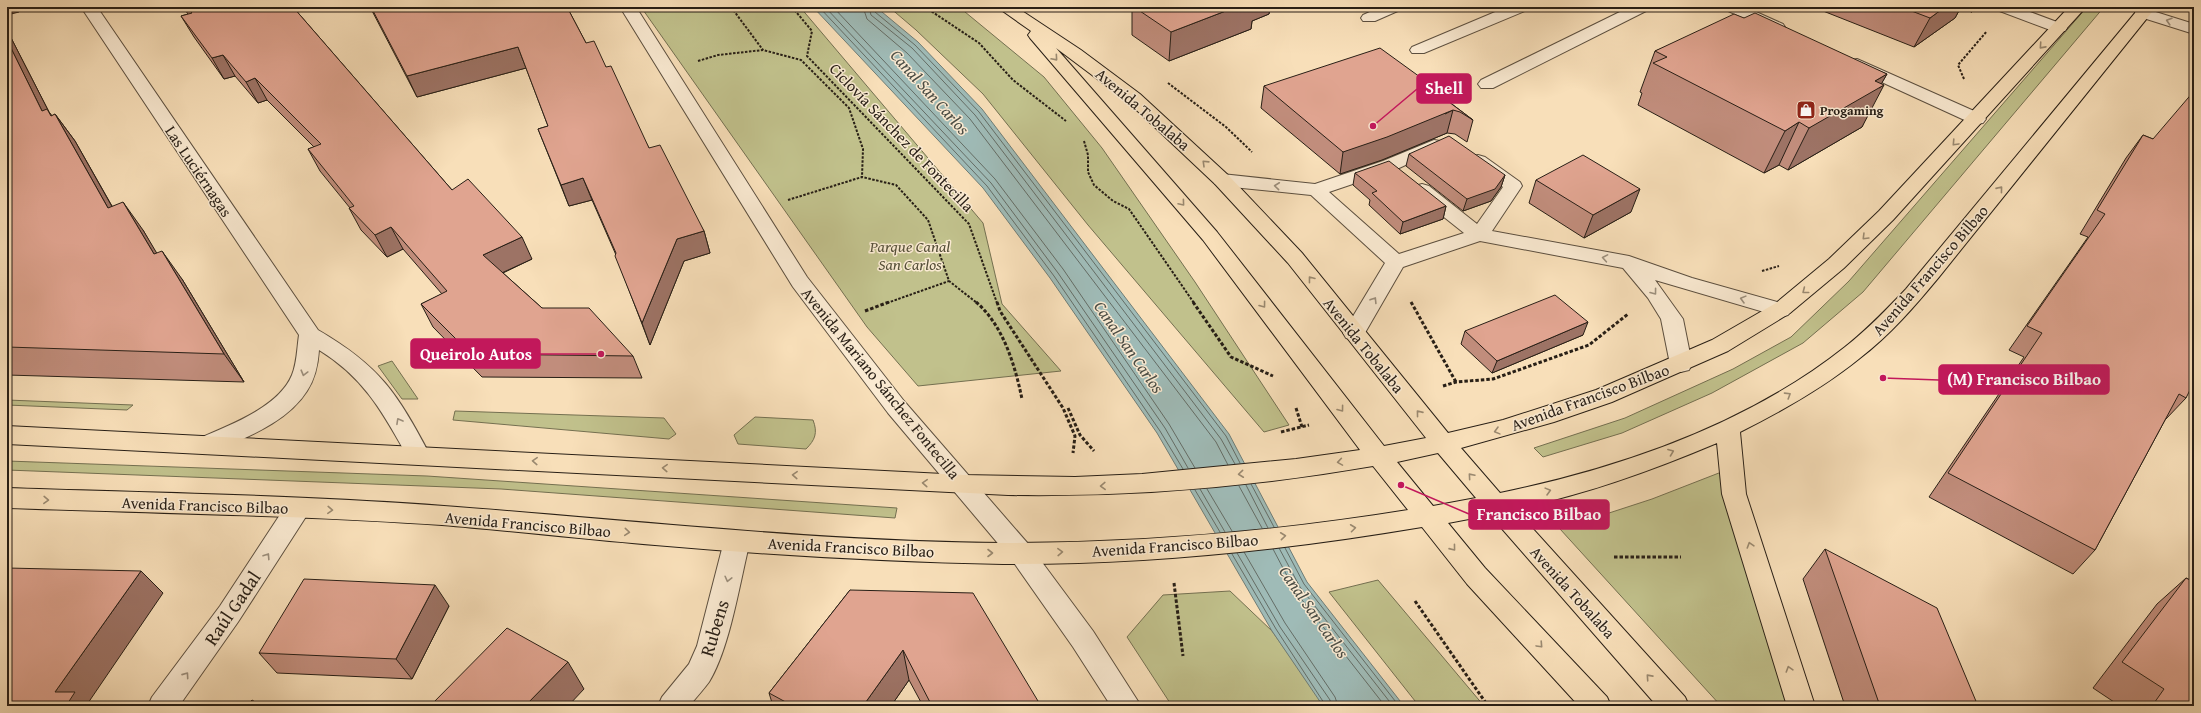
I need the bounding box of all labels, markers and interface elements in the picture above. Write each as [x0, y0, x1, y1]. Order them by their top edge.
one-way arrow [2165, 17, 2172, 26]
one-way arrow [2040, 42, 2047, 49]
water label: Canal San Carlos [885, 43, 976, 141]
one-way arrow [1050, 53, 1058, 61]
street label: Ciclovía Sánchez de Fontecilla [824, 57, 980, 217]
street label: Avenida Tobalaba [1090, 62, 1196, 156]
callout: Shell [1417, 74, 1471, 103]
text: Shell [1425, 75, 1463, 100]
shop icon: Progaming [1795, 99, 1817, 121]
place label: Progaming [1820, 101, 1884, 120]
street label: Las Luciérnagas [159, 120, 239, 222]
one-way arrow [1952, 138, 1960, 146]
one-way arrow [1202, 160, 1209, 167]
one-way arrow [1274, 181, 1280, 190]
one-way arrow [1995, 186, 2002, 193]
one-way arrow [1177, 199, 1184, 206]
street label: Avenida Francisco Bilbao [1866, 199, 1994, 341]
one-way arrow [1862, 232, 1870, 240]
park label: Parque Canal San Carlos [869, 234, 950, 276]
one-way arrow [1602, 255, 1608, 263]
one-way arrow [1309, 276, 1316, 283]
street label: Avenida Mariano Sánchez Fontecilla [796, 282, 966, 485]
one-way arrow [1802, 286, 1809, 293]
one-way arrow [1649, 288, 1656, 295]
street label: Avenida Tobalaba [1318, 292, 1411, 398]
water label: Canal San Carlos [1088, 295, 1171, 399]
one-way arrow [1740, 295, 1747, 304]
one-way arrow [1370, 297, 1377, 304]
one-way arrow [1258, 301, 1266, 308]
callout: Queirolo Autos [411, 339, 540, 368]
text: Queirolo Autos [420, 341, 532, 366]
street label: Avenida Francisco Bilbao [1508, 357, 1672, 437]
callout: (M) Francisco Bilbao [1939, 365, 2109, 394]
text: (M) Francisco Bilbao [1947, 366, 2101, 391]
one-way arrow [300, 369, 309, 376]
one-way arrow [1784, 393, 1791, 400]
one-way arrow [1336, 405, 1344, 412]
one-way arrow [1416, 411, 1423, 418]
one-way arrow [397, 417, 404, 425]
one-way arrow [1494, 426, 1500, 434]
one-way arrow [1668, 448, 1675, 456]
one-way arrow [532, 457, 538, 466]
one-way arrow [1337, 457, 1343, 466]
one-way arrow [662, 464, 668, 473]
one-way arrow [1238, 469, 1244, 478]
one-way arrow [792, 471, 798, 480]
one-way arrow [1469, 473, 1476, 480]
one-way arrow [922, 478, 928, 487]
one-way arrow [1100, 481, 1106, 490]
one-way arrow [1544, 487, 1551, 496]
street label: Avenida Francisco Bilbao [121, 490, 289, 520]
one-way arrow [43, 495, 49, 504]
callout: Francisco Bilbao [1469, 500, 1609, 529]
text: Francisco Bilbao [1477, 501, 1601, 526]
one-way arrow [327, 505, 333, 514]
street label: Avenida Francisco Bilbao [444, 505, 612, 543]
one-way arrow [1350, 524, 1357, 533]
street label: Avenida Francisco Bilbao [1091, 527, 1259, 563]
one-way arrow [624, 528, 630, 537]
street label: Avenida Francisco Bilbao [767, 531, 935, 563]
one-way arrow [1280, 532, 1286, 541]
street label: Avenida Tobalaba [1525, 540, 1621, 644]
one-way arrow [1746, 541, 1755, 548]
one-way arrow [1449, 544, 1456, 551]
one-way arrow [1057, 548, 1063, 556]
one-way arrow [987, 549, 993, 557]
one-way arrow [262, 553, 270, 560]
water label: Canal San Carlos [1273, 560, 1356, 664]
street label: Raúl Gadal [197, 565, 267, 651]
one-way arrow [724, 576, 733, 583]
street label: Rubens [692, 596, 736, 660]
one-way arrow [1536, 640, 1543, 648]
one-way arrow [1785, 665, 1794, 672]
one-way arrow [181, 672, 189, 679]
one-way arrow [1646, 674, 1654, 682]

